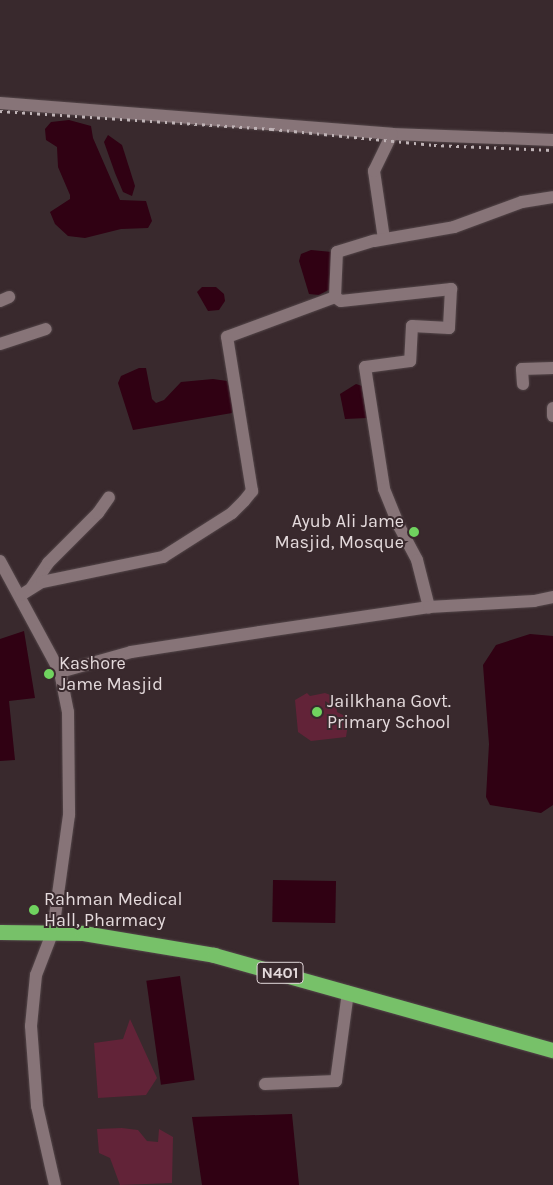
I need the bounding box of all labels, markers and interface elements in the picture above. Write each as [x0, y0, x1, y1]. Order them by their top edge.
place label: Ayub Ali Jame Masjid, Mosque [274, 511, 404, 554]
marker: Ayub Ali Jame Masjid, Mosque [408, 526, 420, 538]
place label: Kashore Jame Masjid [59, 653, 163, 696]
marker: Kashore Jame Masjid [43, 668, 55, 680]
place label: Jailkhana Govt. Primary School [327, 691, 451, 734]
marker: Jailkhana Govt. Primary School [311, 706, 323, 718]
place label: Rahman Medical Hall, Pharmacy [44, 889, 182, 932]
marker: Rahman Medical Hall, Pharmacy [28, 904, 40, 916]
road number: N401 [256, 960, 304, 986]

